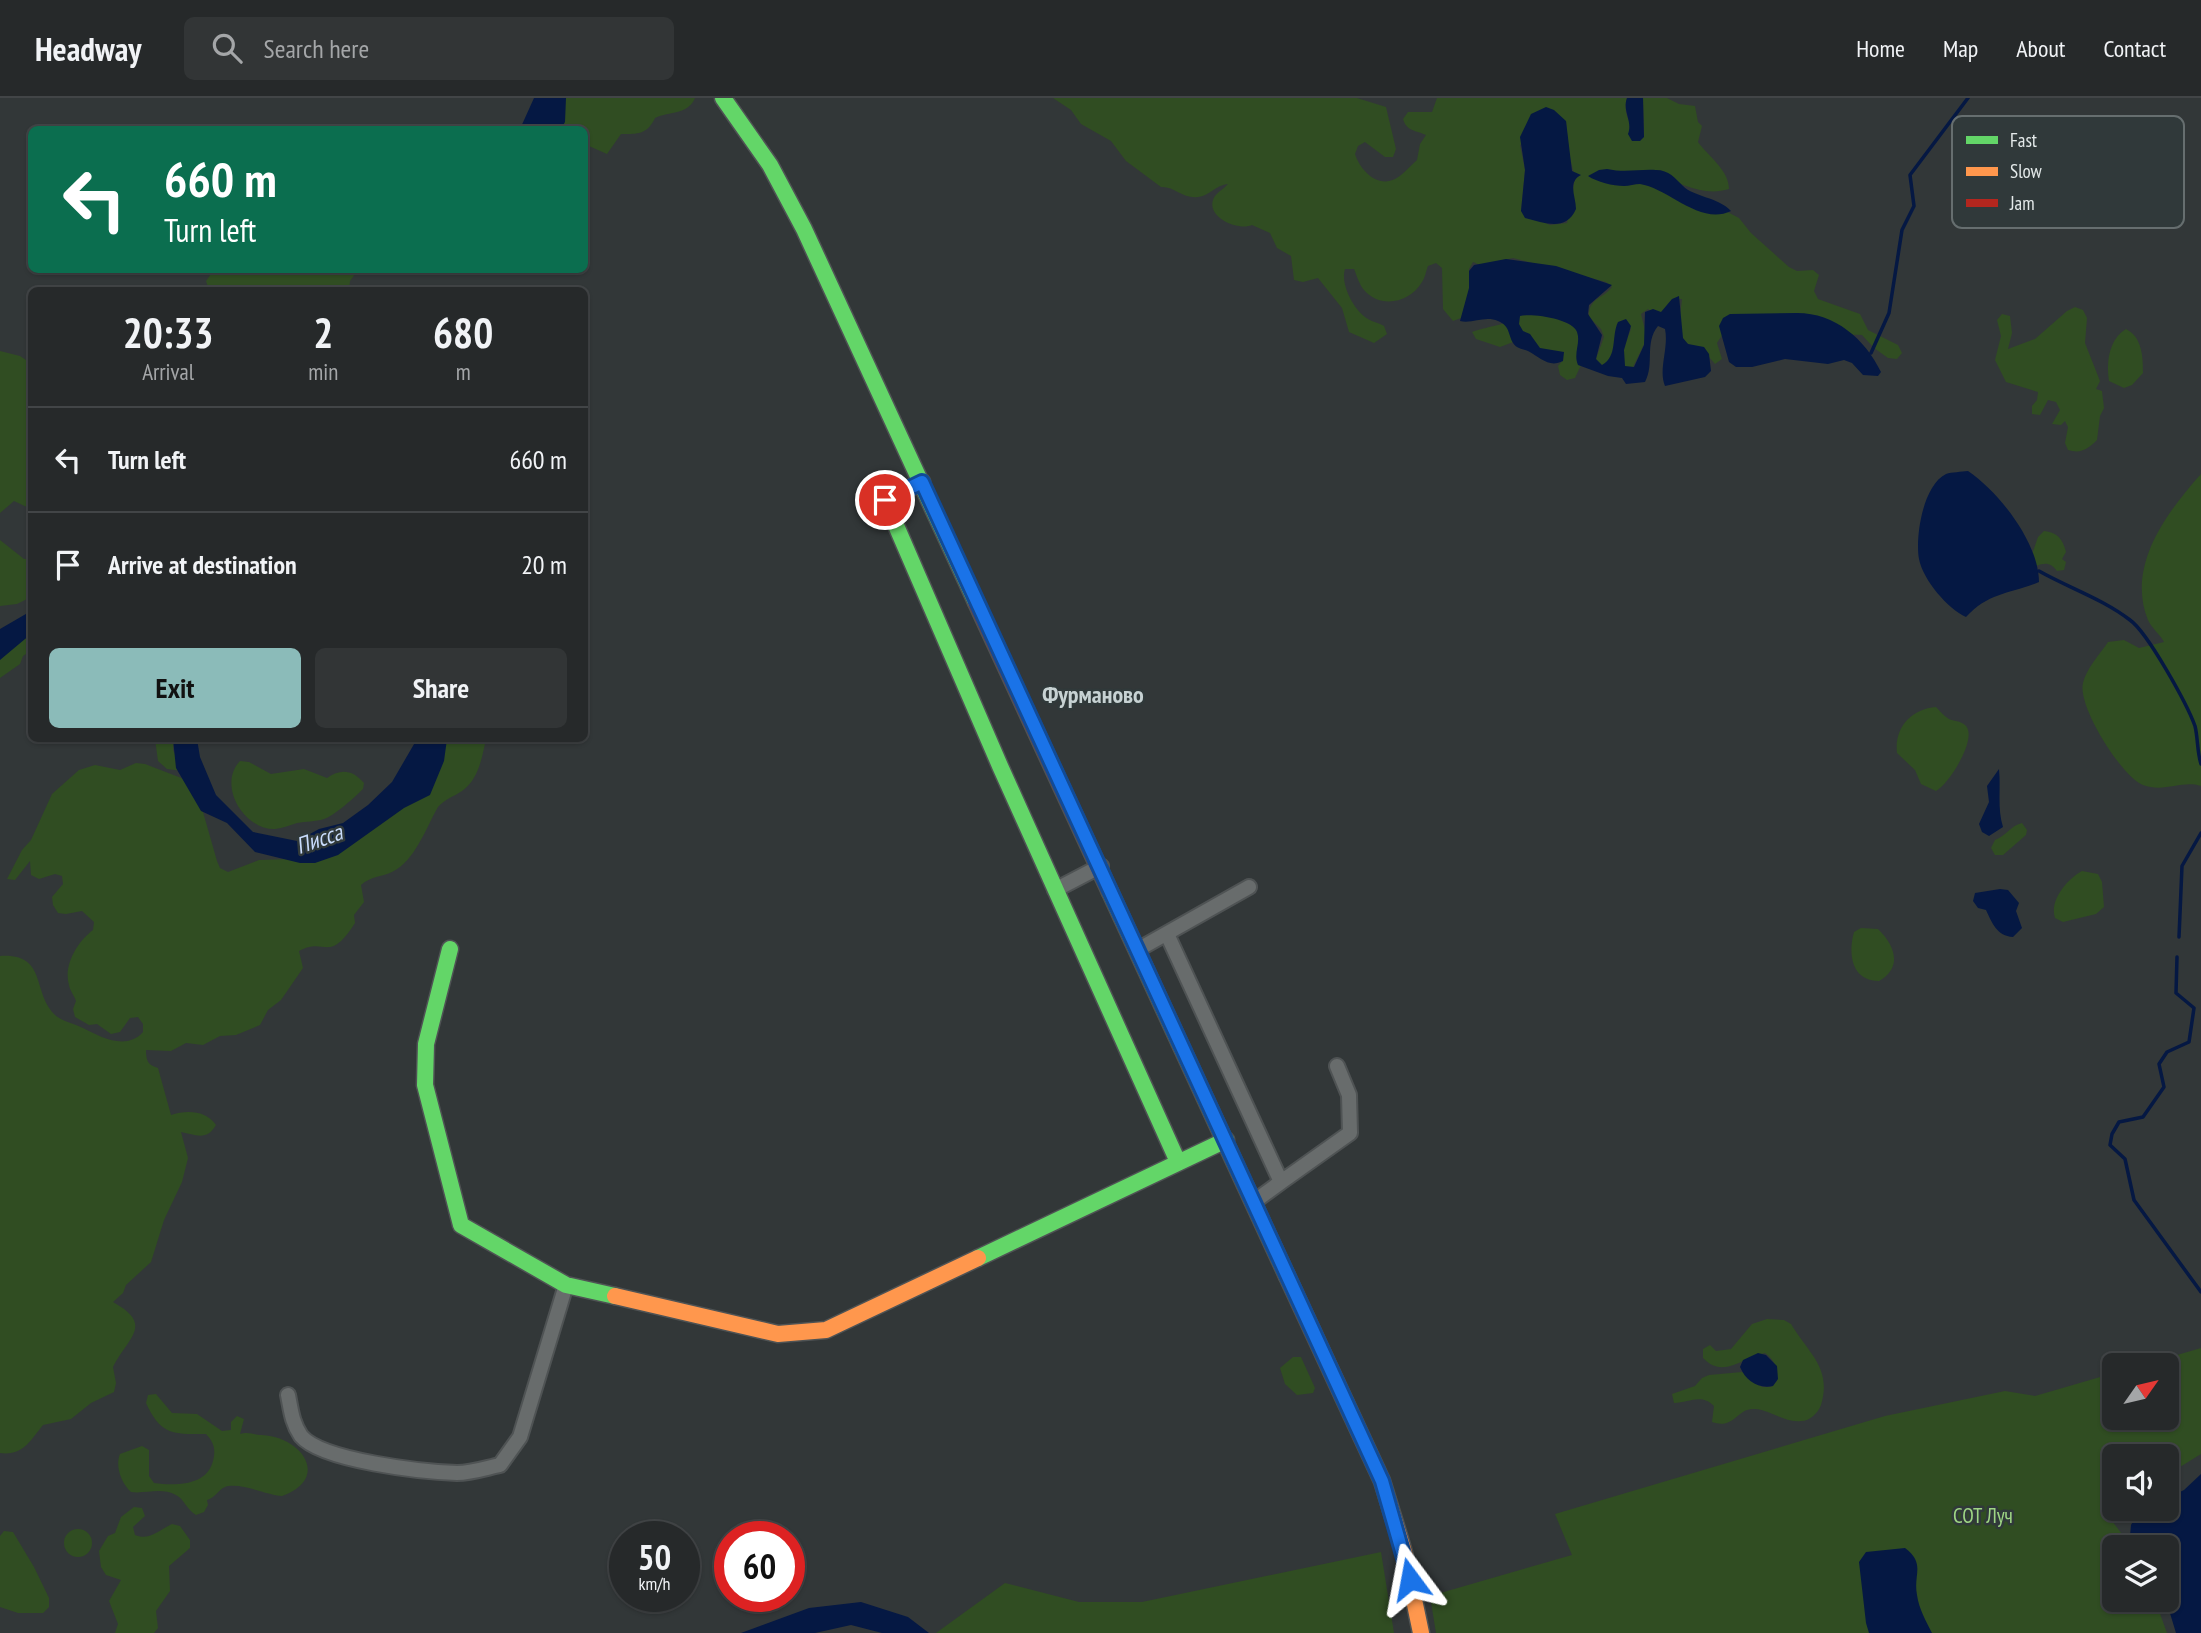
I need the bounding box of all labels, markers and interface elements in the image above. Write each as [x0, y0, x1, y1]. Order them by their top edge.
search box [184, 17, 674, 80]
text: Headway [35, 27, 142, 70]
icon: search [208, 29, 246, 67]
text: Search here [264, 32, 369, 65]
text: Home [1856, 33, 1905, 64]
text: Map [1943, 33, 1978, 64]
text: About [2016, 33, 2065, 64]
text: Contact [2103, 33, 2166, 64]
legend [1952, 116, 2184, 228]
text: Fast [2010, 128, 2038, 152]
text: 660 m [164, 147, 277, 211]
icon: left [49, 154, 140, 245]
text: Slow [2010, 159, 2043, 183]
text: Jam [2009, 191, 2035, 215]
text: Turn left [164, 209, 256, 251]
text: 20:33 [123, 305, 214, 360]
text: 2 [313, 305, 333, 360]
text: 680 [433, 305, 493, 360]
text: Arrival [142, 357, 194, 386]
text: min [308, 357, 338, 386]
text: m [456, 357, 471, 386]
icon: left [49, 441, 87, 479]
text: Turn left [108, 443, 186, 476]
text: 660 m [509, 443, 567, 476]
pin [855, 470, 915, 530]
icon: arrive [866, 481, 904, 519]
icon: arrive [49, 546, 87, 584]
text: Arrive at destination [108, 548, 297, 581]
text: 20 m [521, 548, 567, 581]
button: Exit [49, 648, 301, 728]
button: Share [315, 648, 567, 728]
district label: Фурманово [1042, 679, 1144, 710]
water label: Писса [292, 817, 348, 860]
north arrow [2102, 1353, 2179, 1430]
map controls [2102, 1353, 2179, 1612]
button: sound [2102, 1444, 2179, 1521]
park label: СОТ Луч [1953, 1502, 2013, 1529]
speed limit sign: 60 [714, 1521, 805, 1612]
text: 50 [638, 1534, 671, 1580]
button: layers [2102, 1535, 2179, 1612]
position arrow [1373, 1542, 1447, 1616]
text: km/h [639, 1572, 670, 1595]

